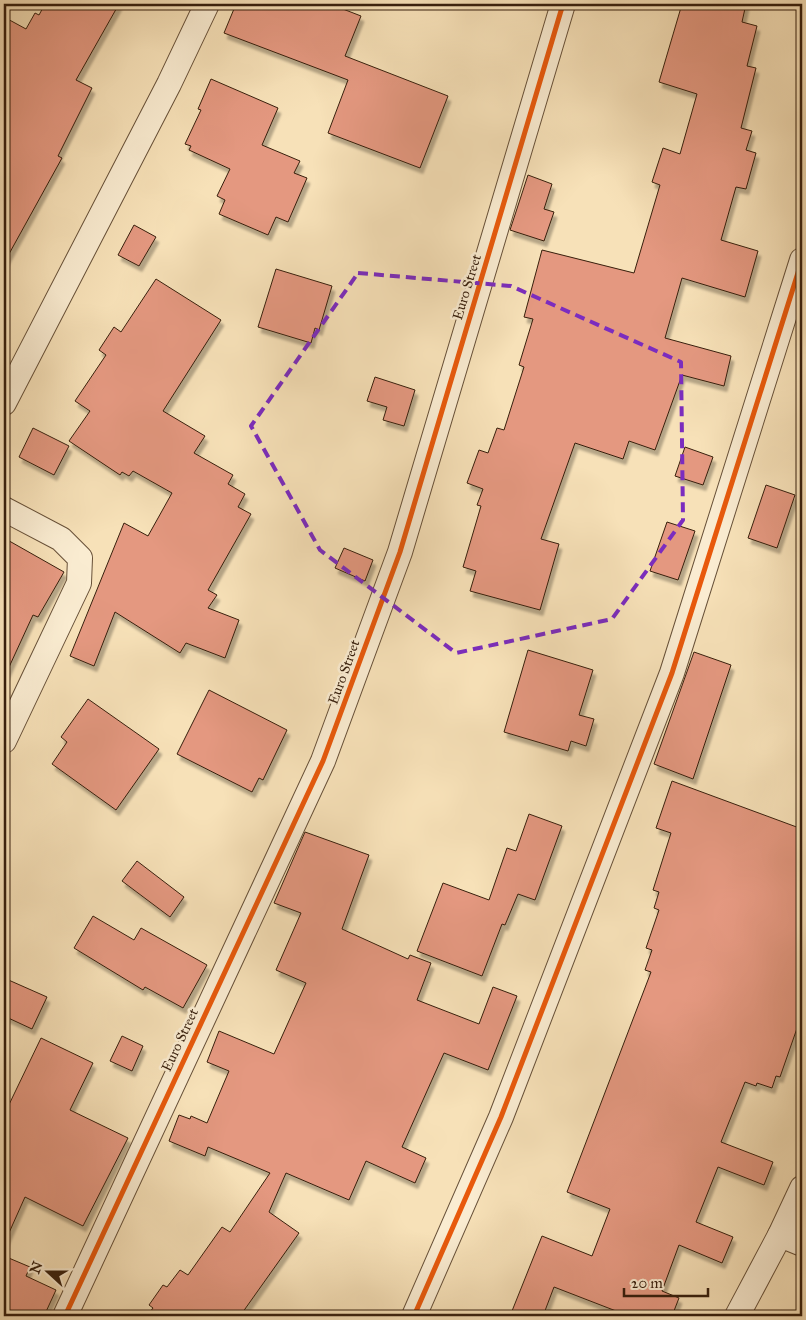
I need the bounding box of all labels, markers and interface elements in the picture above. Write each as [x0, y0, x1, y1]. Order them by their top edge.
street label: Euro Street [449, 252, 485, 322]
street label: Euro Street [324, 637, 364, 707]
street label: Euro Street [158, 1006, 202, 1074]
north arrow [22, 1248, 72, 1298]
text: N [26, 1259, 46, 1276]
scale bar [624, 1265, 707, 1297]
text: 20 m [631, 1274, 663, 1292]

